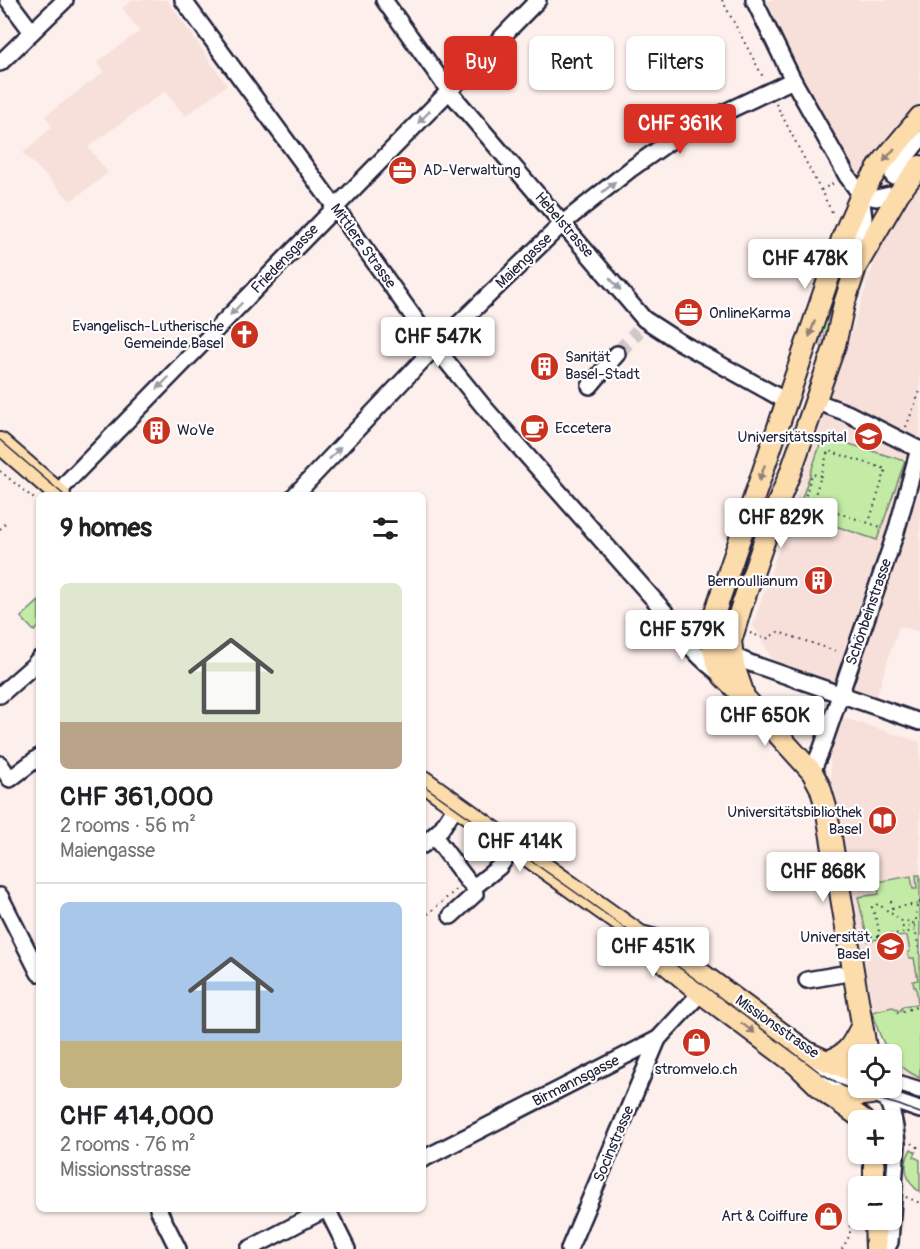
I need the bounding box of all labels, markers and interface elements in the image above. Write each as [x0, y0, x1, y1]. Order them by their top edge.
chip: Buy [444, 36, 517, 90]
chip: Rent [529, 36, 614, 90]
chip: Filters [626, 36, 725, 90]
pin: CHF 361K [618, 104, 742, 155]
one-way arrow [417, 109, 431, 123]
text: CHF 361K [638, 111, 722, 136]
one-way arrow [882, 147, 895, 163]
office icon: AD-Verwaltung [386, 154, 418, 186]
place label: AD-Verwaltung [423, 161, 521, 180]
one-way arrow [601, 181, 616, 193]
street label: Hebelstrasse [530, 188, 598, 262]
street label: Mittlere Strasse [326, 200, 400, 293]
street label: Friedensgasse [247, 220, 323, 298]
street label: Maiengasse [492, 229, 557, 293]
pin: CHF 478K [743, 239, 867, 290]
text: CHF 478K [762, 246, 848, 271]
one-way arrow [608, 276, 621, 292]
office icon: OnlineKarma [672, 297, 704, 329]
one-way arrow [229, 301, 243, 315]
place label: OnlineKarma [709, 304, 791, 323]
place label: Evangelisch-Lutherische Gemeinde Basel [72, 317, 225, 353]
pin: CHF 547K [376, 317, 500, 368]
church icon: Evangelisch-Lutherische Gemeinde Basel [229, 319, 261, 351]
one-way arrow [806, 320, 816, 338]
text: CHF 547K [395, 324, 481, 349]
place label: Sanität Basel-Stadt [565, 348, 641, 384]
building icon: Sanität Basel-Stadt [528, 350, 560, 382]
one-way arrow [157, 376, 171, 390]
cafe icon: Eccetera [518, 412, 550, 444]
building icon: WoVe [140, 414, 172, 446]
place label: Eccetera [555, 419, 611, 438]
place label: WoVe [177, 421, 215, 440]
school or university icon: Universitätsspital [852, 421, 884, 453]
place label: Universitätsspital [738, 428, 847, 447]
one-way arrow [328, 446, 342, 460]
one-way arrow [756, 464, 766, 482]
pin: CHF 829K [719, 498, 843, 549]
text: CHF 829K [739, 505, 824, 530]
text: 9 homes [60, 512, 152, 544]
icon: filters [369, 512, 402, 545]
street label: Schönbeinstrasse [842, 556, 896, 668]
building icon: Bernoullianum [803, 565, 835, 597]
place label: Bernoullianum [707, 572, 798, 591]
pin: CHF 579K [620, 610, 744, 661]
text: CHF 579K [639, 617, 725, 642]
icon: home [177, 622, 285, 730]
pin: CHF 650K [703, 696, 827, 747]
text: CHF 650K [720, 703, 810, 728]
text: CHF 361,000 [60, 781, 213, 813]
place label: Universitätsbibliothek Basel [727, 803, 863, 839]
library icon: Universitätsbibliothek Basel [867, 805, 899, 837]
text: 2 rooms · 56 m² [60, 813, 196, 838]
pin: CHF 414K [458, 822, 582, 873]
text: CHF 414K [478, 829, 562, 854]
text: Maiengasse [60, 838, 155, 863]
pin: CHF 868K [761, 852, 885, 903]
text: CHF 868K [780, 859, 866, 884]
pin: CHF 451K [591, 927, 715, 978]
place label: Universität Basel [800, 928, 871, 964]
school or university icon: Universität Basel [875, 930, 907, 962]
text: CHF 451K [611, 934, 695, 959]
icon: home [177, 941, 285, 1049]
street label: Missionsstrasse [731, 991, 823, 1063]
one-way arrow [740, 1022, 755, 1034]
shop icon: stromvelo.ch [680, 1026, 712, 1058]
map controls [848, 1044, 902, 1230]
button: locate [848, 1044, 902, 1098]
street label: Birmannsgasse [529, 1051, 623, 1111]
place label: stromvelo.ch [655, 1060, 737, 1079]
text: CHF 414,000 [60, 1100, 214, 1132]
street label: Socinstrasse [589, 1102, 639, 1185]
button: + [848, 1110, 902, 1164]
text: 2 rooms · 76 m² [60, 1132, 196, 1157]
text: Missionsstrasse [60, 1157, 191, 1182]
button: − [848, 1176, 902, 1230]
shop icon: Art & Coiffure [813, 1200, 845, 1232]
place label: Art & Coiffure [721, 1207, 809, 1226]

